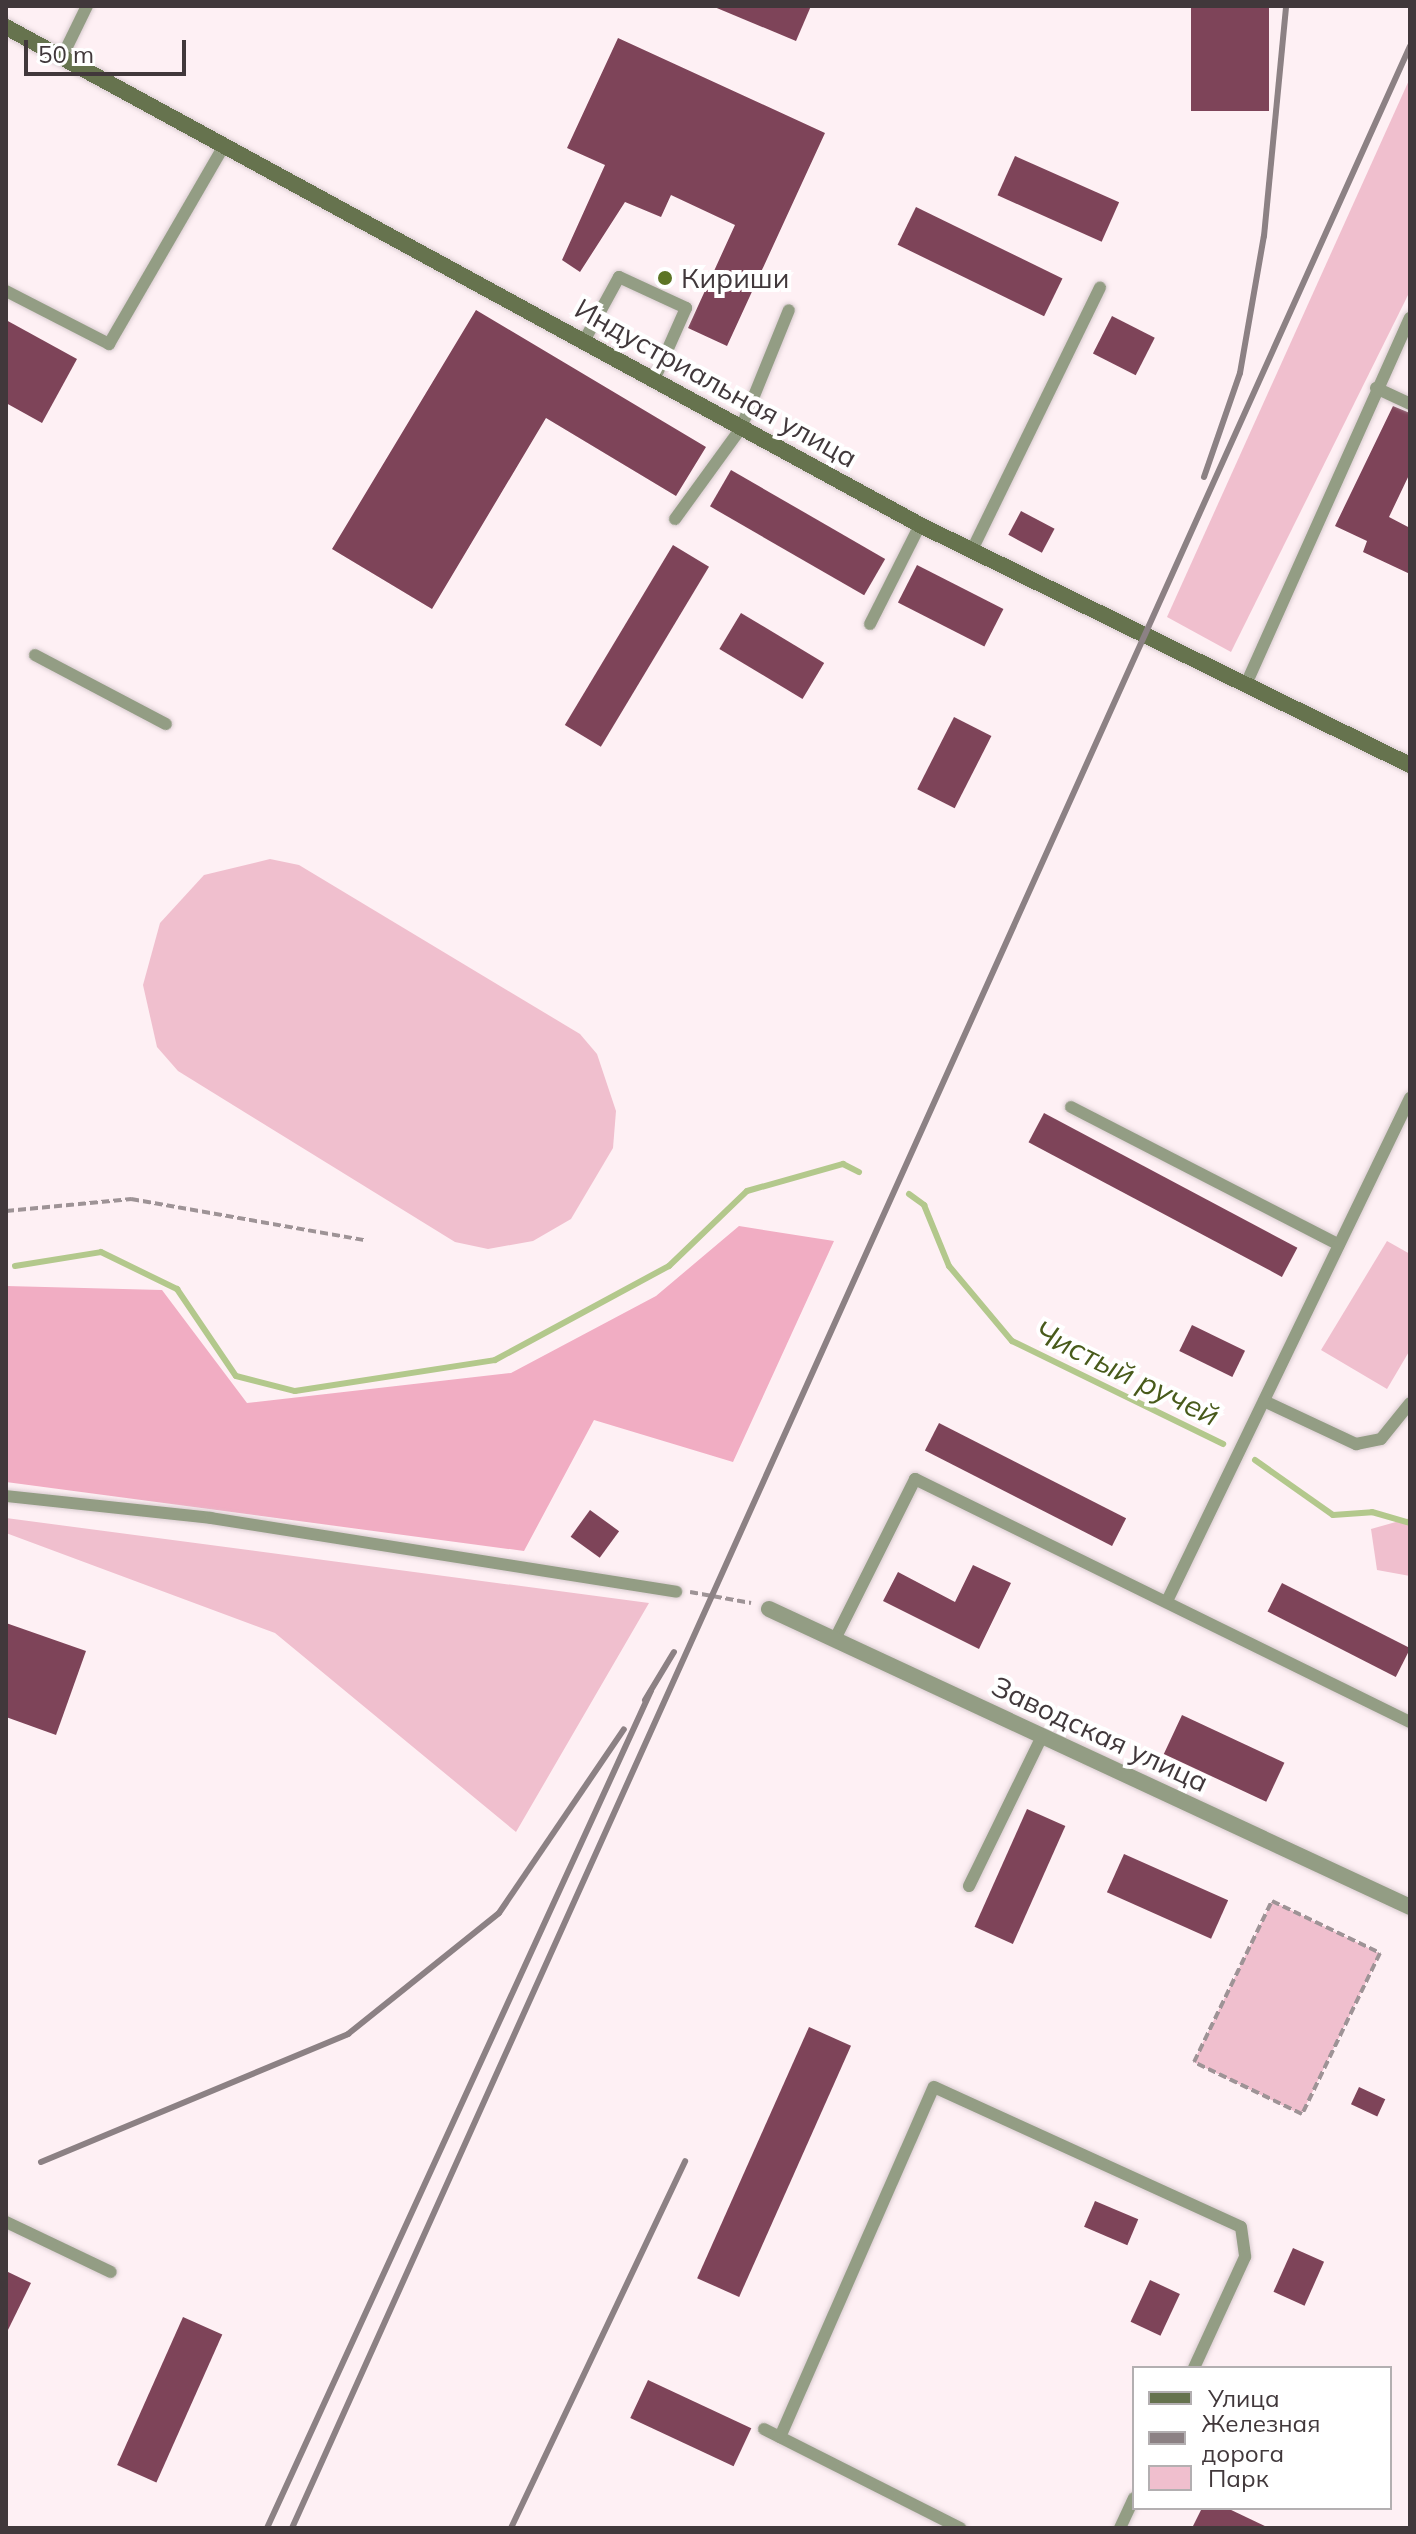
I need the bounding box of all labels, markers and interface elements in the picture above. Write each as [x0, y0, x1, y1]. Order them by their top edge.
scale bar [28, 24, 190, 74]
text: 50 m [38, 39, 94, 69]
place label: Кириши [681, 261, 789, 295]
marker: Кириши [656, 269, 674, 287]
street label: Индустриальная улица [569, 291, 863, 475]
water label: Чистый ручей [1029, 1313, 1225, 1433]
street label: Заводская улица [986, 1669, 1214, 1799]
legend [1132, 2366, 1392, 2510]
text: Улица [1208, 2383, 1280, 2413]
text: Железная дорога [1202, 2408, 1320, 2468]
text: Парк [1208, 2463, 1269, 2493]

